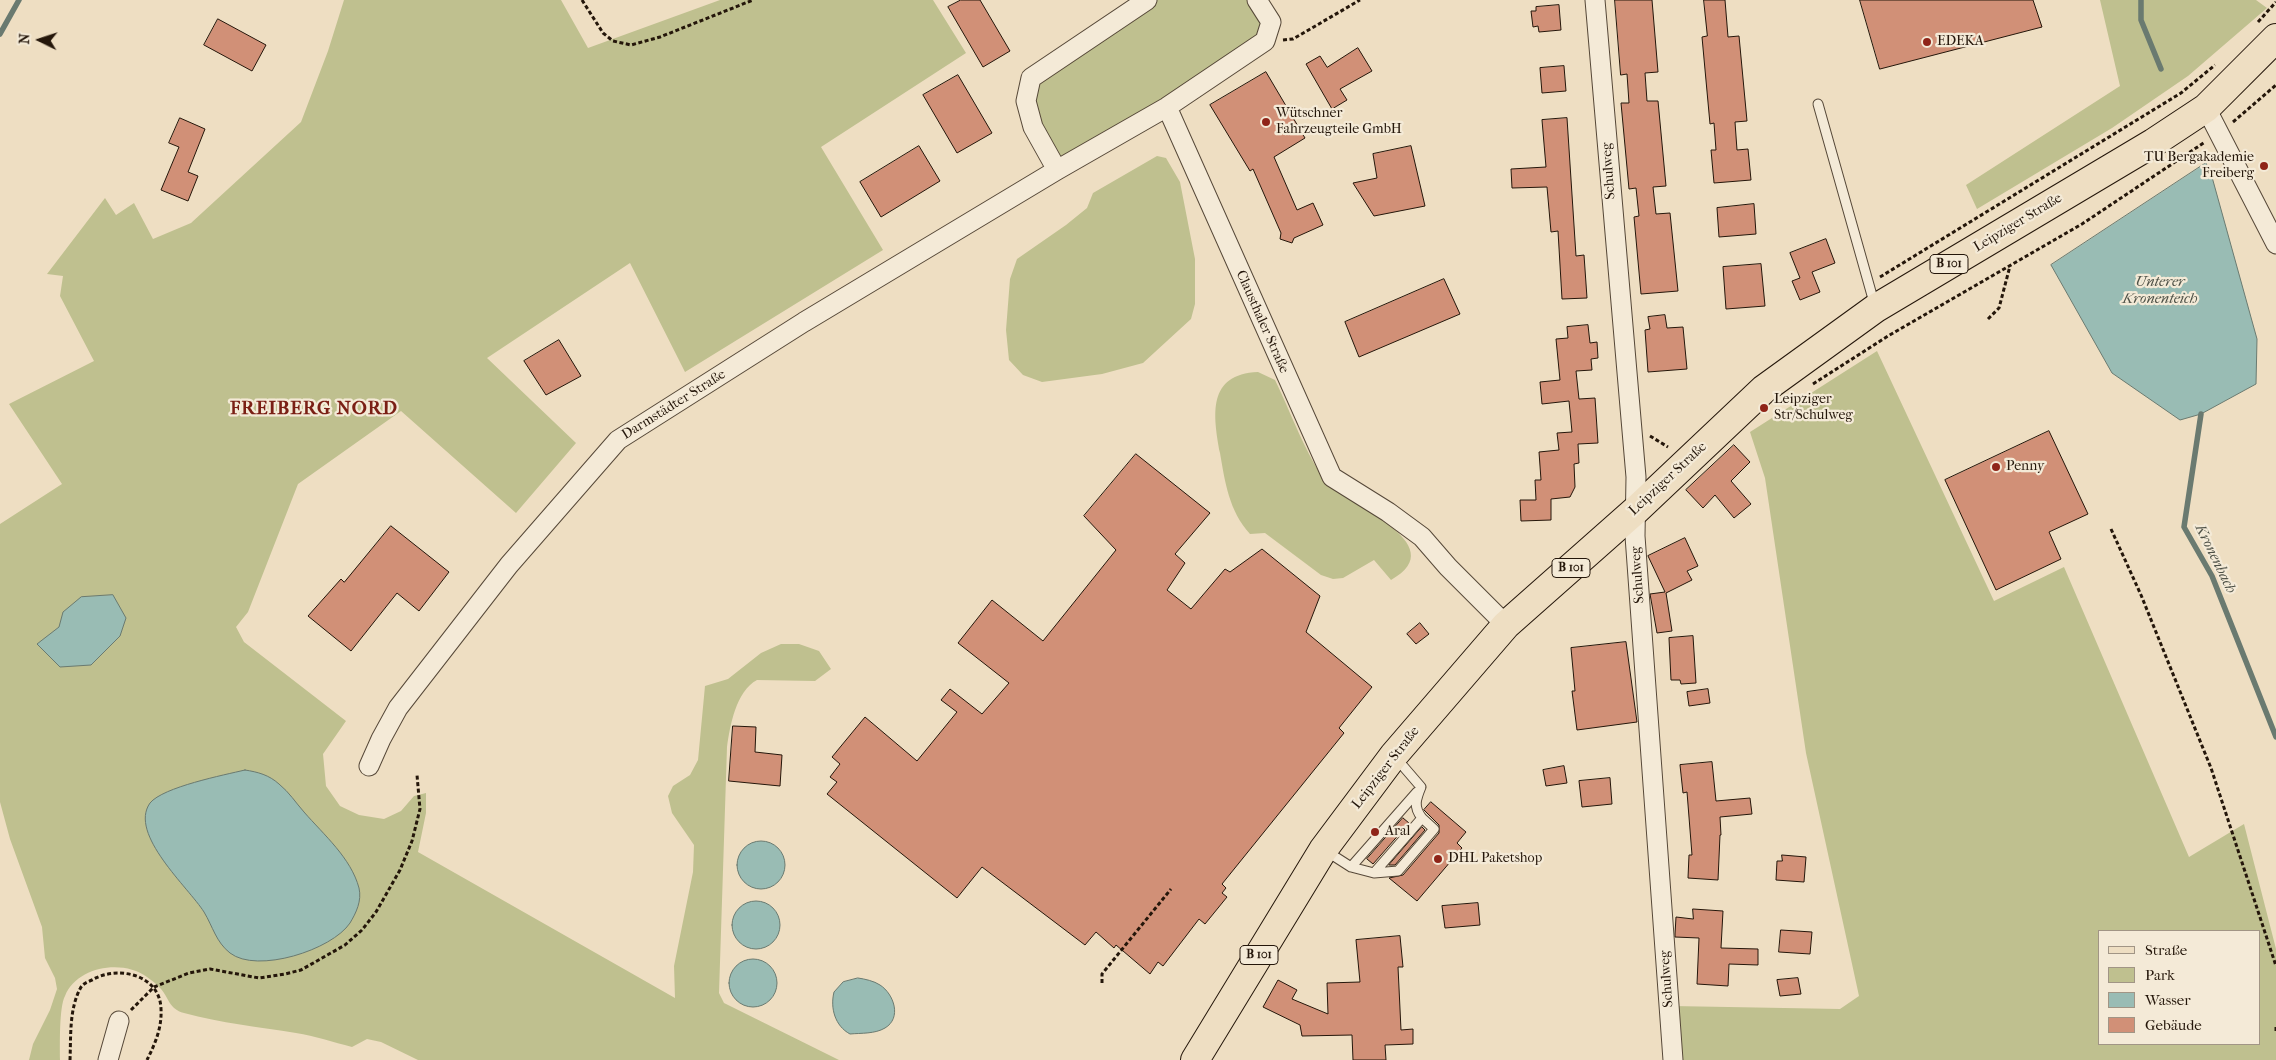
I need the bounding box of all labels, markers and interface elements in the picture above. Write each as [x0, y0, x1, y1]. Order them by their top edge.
north arrow [15, 15, 65, 65]
text: N [16, 33, 33, 45]
place label: EDEKA [1937, 34, 1984, 50]
marker: EDEKA [1921, 36, 1933, 48]
place label: Wütschner Fahrzeugteile GmbH [1276, 106, 1402, 138]
marker: Wütschner Fahrzeugteile GmbH [1260, 116, 1272, 128]
street label: Schulweg [1599, 142, 1619, 200]
place label: TU Bergakademie Freiberg [2144, 150, 2254, 182]
marker: TU Bergakademie Freiberg [2258, 160, 2270, 172]
street label: Leipziger Straße [1971, 190, 2065, 256]
road number: B 101 [1930, 254, 1968, 274]
street label: Clausthaler Straße [1232, 268, 1292, 376]
water label: Unterer Kronenteich [2123, 273, 2197, 308]
street label: Darmstädter Straße [619, 366, 729, 444]
place label: Leipziger Str/Schulweg [1774, 392, 1853, 424]
district label: FREIBERG NORD [228, 398, 400, 420]
marker: Leipziger Str/Schulweg [1758, 402, 1770, 414]
street label: Leipziger Straße [1626, 439, 1710, 519]
place label: Penny [2006, 459, 2044, 475]
marker: Penny [1990, 461, 2002, 473]
water label: Kronenbach [2191, 521, 2239, 597]
street label: Schulweg [1628, 546, 1648, 604]
road number: B 101 [1552, 558, 1590, 578]
street label: Leipziger Straße [1349, 723, 1423, 813]
place label: Aral [1385, 824, 1410, 840]
marker: Aral [1369, 826, 1381, 838]
place label: DHL Paketshop [1448, 851, 1542, 867]
marker: DHL Paketshop [1432, 853, 1444, 865]
legend [2098, 930, 2261, 1045]
text: Straße [2145, 941, 2187, 959]
road number: B 101 [1240, 946, 1278, 964]
street label: Schulweg [1657, 950, 1677, 1008]
text: Park [2145, 966, 2175, 984]
text: Wasser [2145, 991, 2191, 1009]
text: Gebäude [2145, 1016, 2202, 1034]

